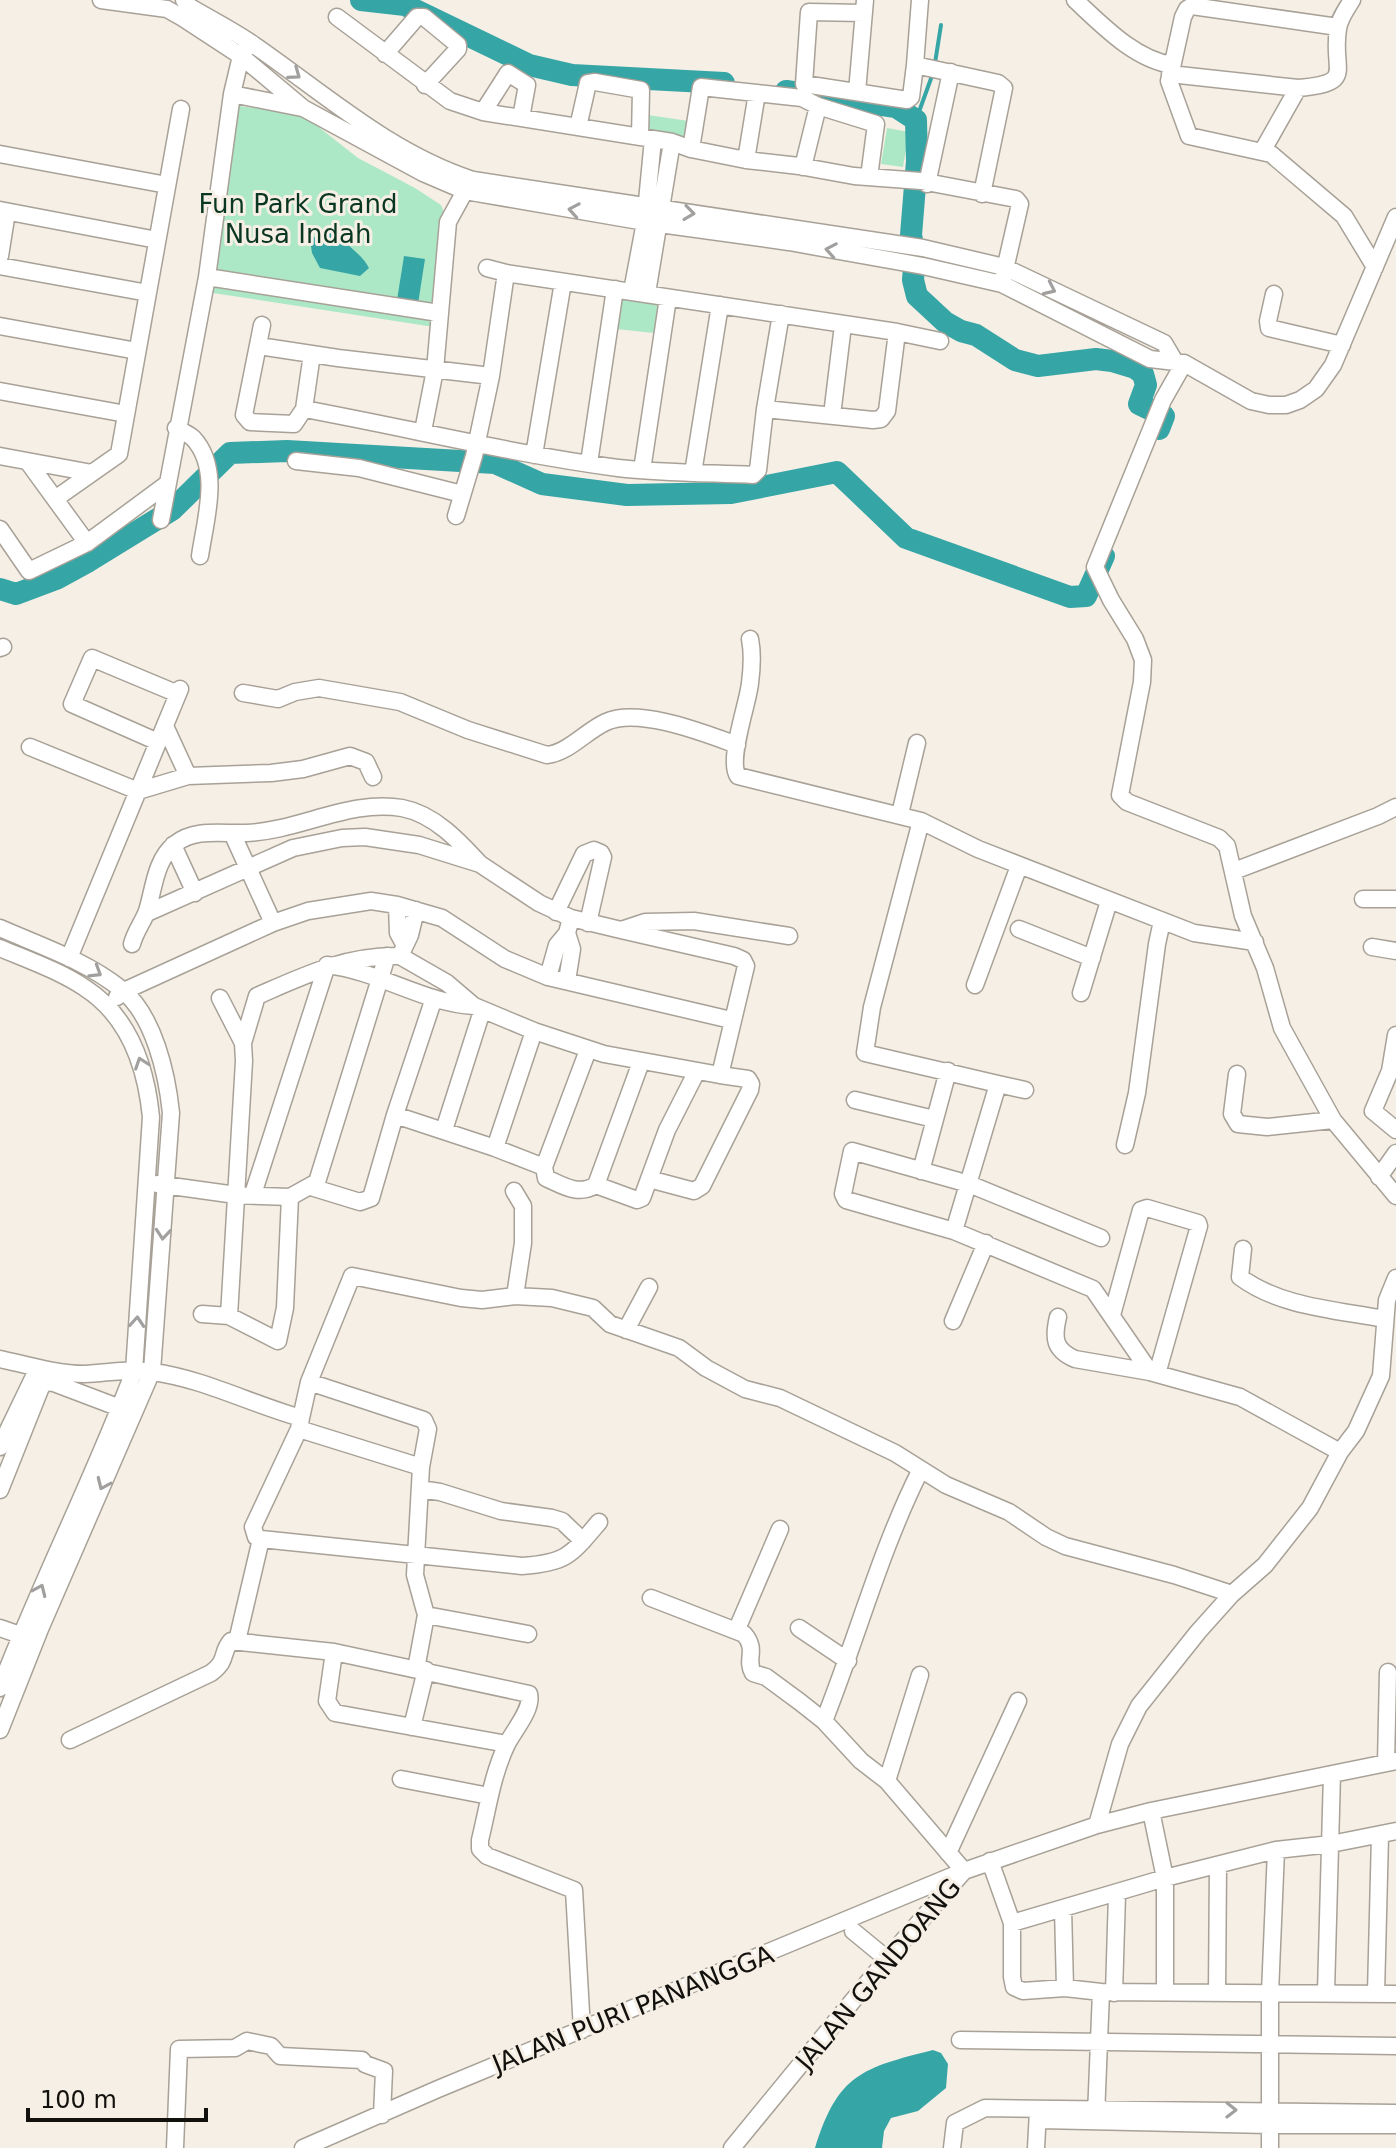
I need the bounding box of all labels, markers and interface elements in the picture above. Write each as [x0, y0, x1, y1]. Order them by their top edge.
one-way arrow [286, 64, 301, 79]
park label: Fun Park Grand Nusa Indah [199, 189, 397, 249]
one-way arrow [567, 202, 581, 219]
one-way arrow [682, 204, 696, 221]
one-way arrow [824, 242, 838, 259]
one-way arrow [1041, 279, 1056, 295]
one-way arrow [87, 963, 102, 978]
one-way arrow [134, 1057, 150, 1071]
one-way arrow [155, 1228, 172, 1241]
one-way arrow [128, 1315, 145, 1328]
one-way arrow [97, 1476, 113, 1490]
one-way arrow [30, 1584, 46, 1598]
street label: JALAN GANDOANG [788, 1872, 967, 2077]
street label: JALAN PURI PANANGGA [486, 1939, 778, 2080]
scale bar [28, 2072, 206, 2122]
text: 100 m [40, 2086, 117, 2114]
one-way arrow [1225, 2101, 1238, 2119]

